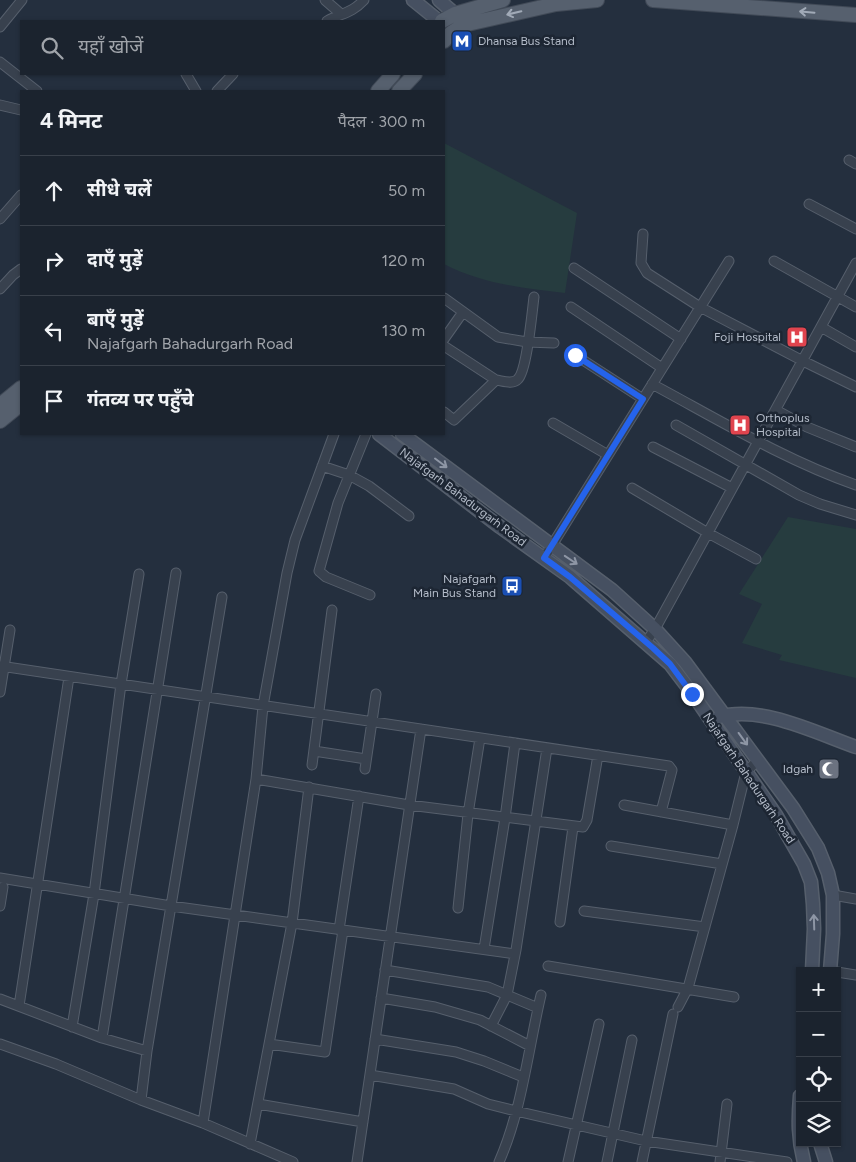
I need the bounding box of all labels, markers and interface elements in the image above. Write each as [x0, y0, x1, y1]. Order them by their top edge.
one-way arrow [800, 7, 816, 17]
one-way arrow [506, 9, 522, 18]
search box [20, 20, 445, 75]
metro station icon: Dhansa Bus Stand [450, 29, 474, 53]
icon: search [38, 34, 66, 62]
place label: Dhansa Bus Stand [478, 34, 575, 48]
text: यहाँ खोजें [78, 35, 143, 58]
text: 4 मिनट [40, 108, 102, 133]
text: पैदल · 300 m [338, 112, 425, 131]
icon: ahead [40, 177, 68, 205]
text: सीधे चलें [87, 178, 151, 201]
text: 50 m [388, 181, 425, 200]
icon: right [40, 247, 68, 275]
text: दाएँ मुड़ें [87, 248, 143, 271]
text: 120 m [382, 251, 425, 270]
text: बाएँ मुड़ें [87, 308, 144, 331]
icon: left [40, 317, 68, 345]
text: 130 m [382, 321, 425, 340]
hospital icon: Foji Hospital [785, 325, 809, 349]
place label: Foji Hospital [714, 330, 781, 344]
text: Najafgarh Bahadurgarh Road [87, 334, 293, 353]
route start [564, 344, 587, 367]
icon: arrive [40, 387, 68, 415]
text: गंतव्य पर पहुँचे [87, 388, 194, 411]
place label: Orthoplus Hospital [756, 411, 810, 439]
hospital icon: Orthoplus Hospital [728, 413, 752, 437]
street label: Najafgarh Bahadurgarh Road [397, 445, 529, 549]
one-way arrow [434, 458, 448, 468]
one-way arrow [564, 555, 578, 565]
place label: Najafgarh Main Bus Stand [413, 572, 496, 600]
bus stop icon: Najafgarh Main Bus Stand [500, 574, 524, 598]
route end [681, 683, 704, 706]
street label: Najafgarh Bahadurgarh Road [700, 710, 798, 846]
one-way arrow [738, 732, 748, 746]
mosque icon: Idgah [817, 757, 841, 781]
place label: Idgah [783, 762, 813, 776]
one-way arrow [809, 914, 818, 930]
map controls [796, 967, 841, 1147]
button: + [796, 967, 841, 1012]
button: − [796, 1012, 841, 1057]
button: locate [796, 1057, 841, 1102]
button: layers [796, 1102, 841, 1147]

